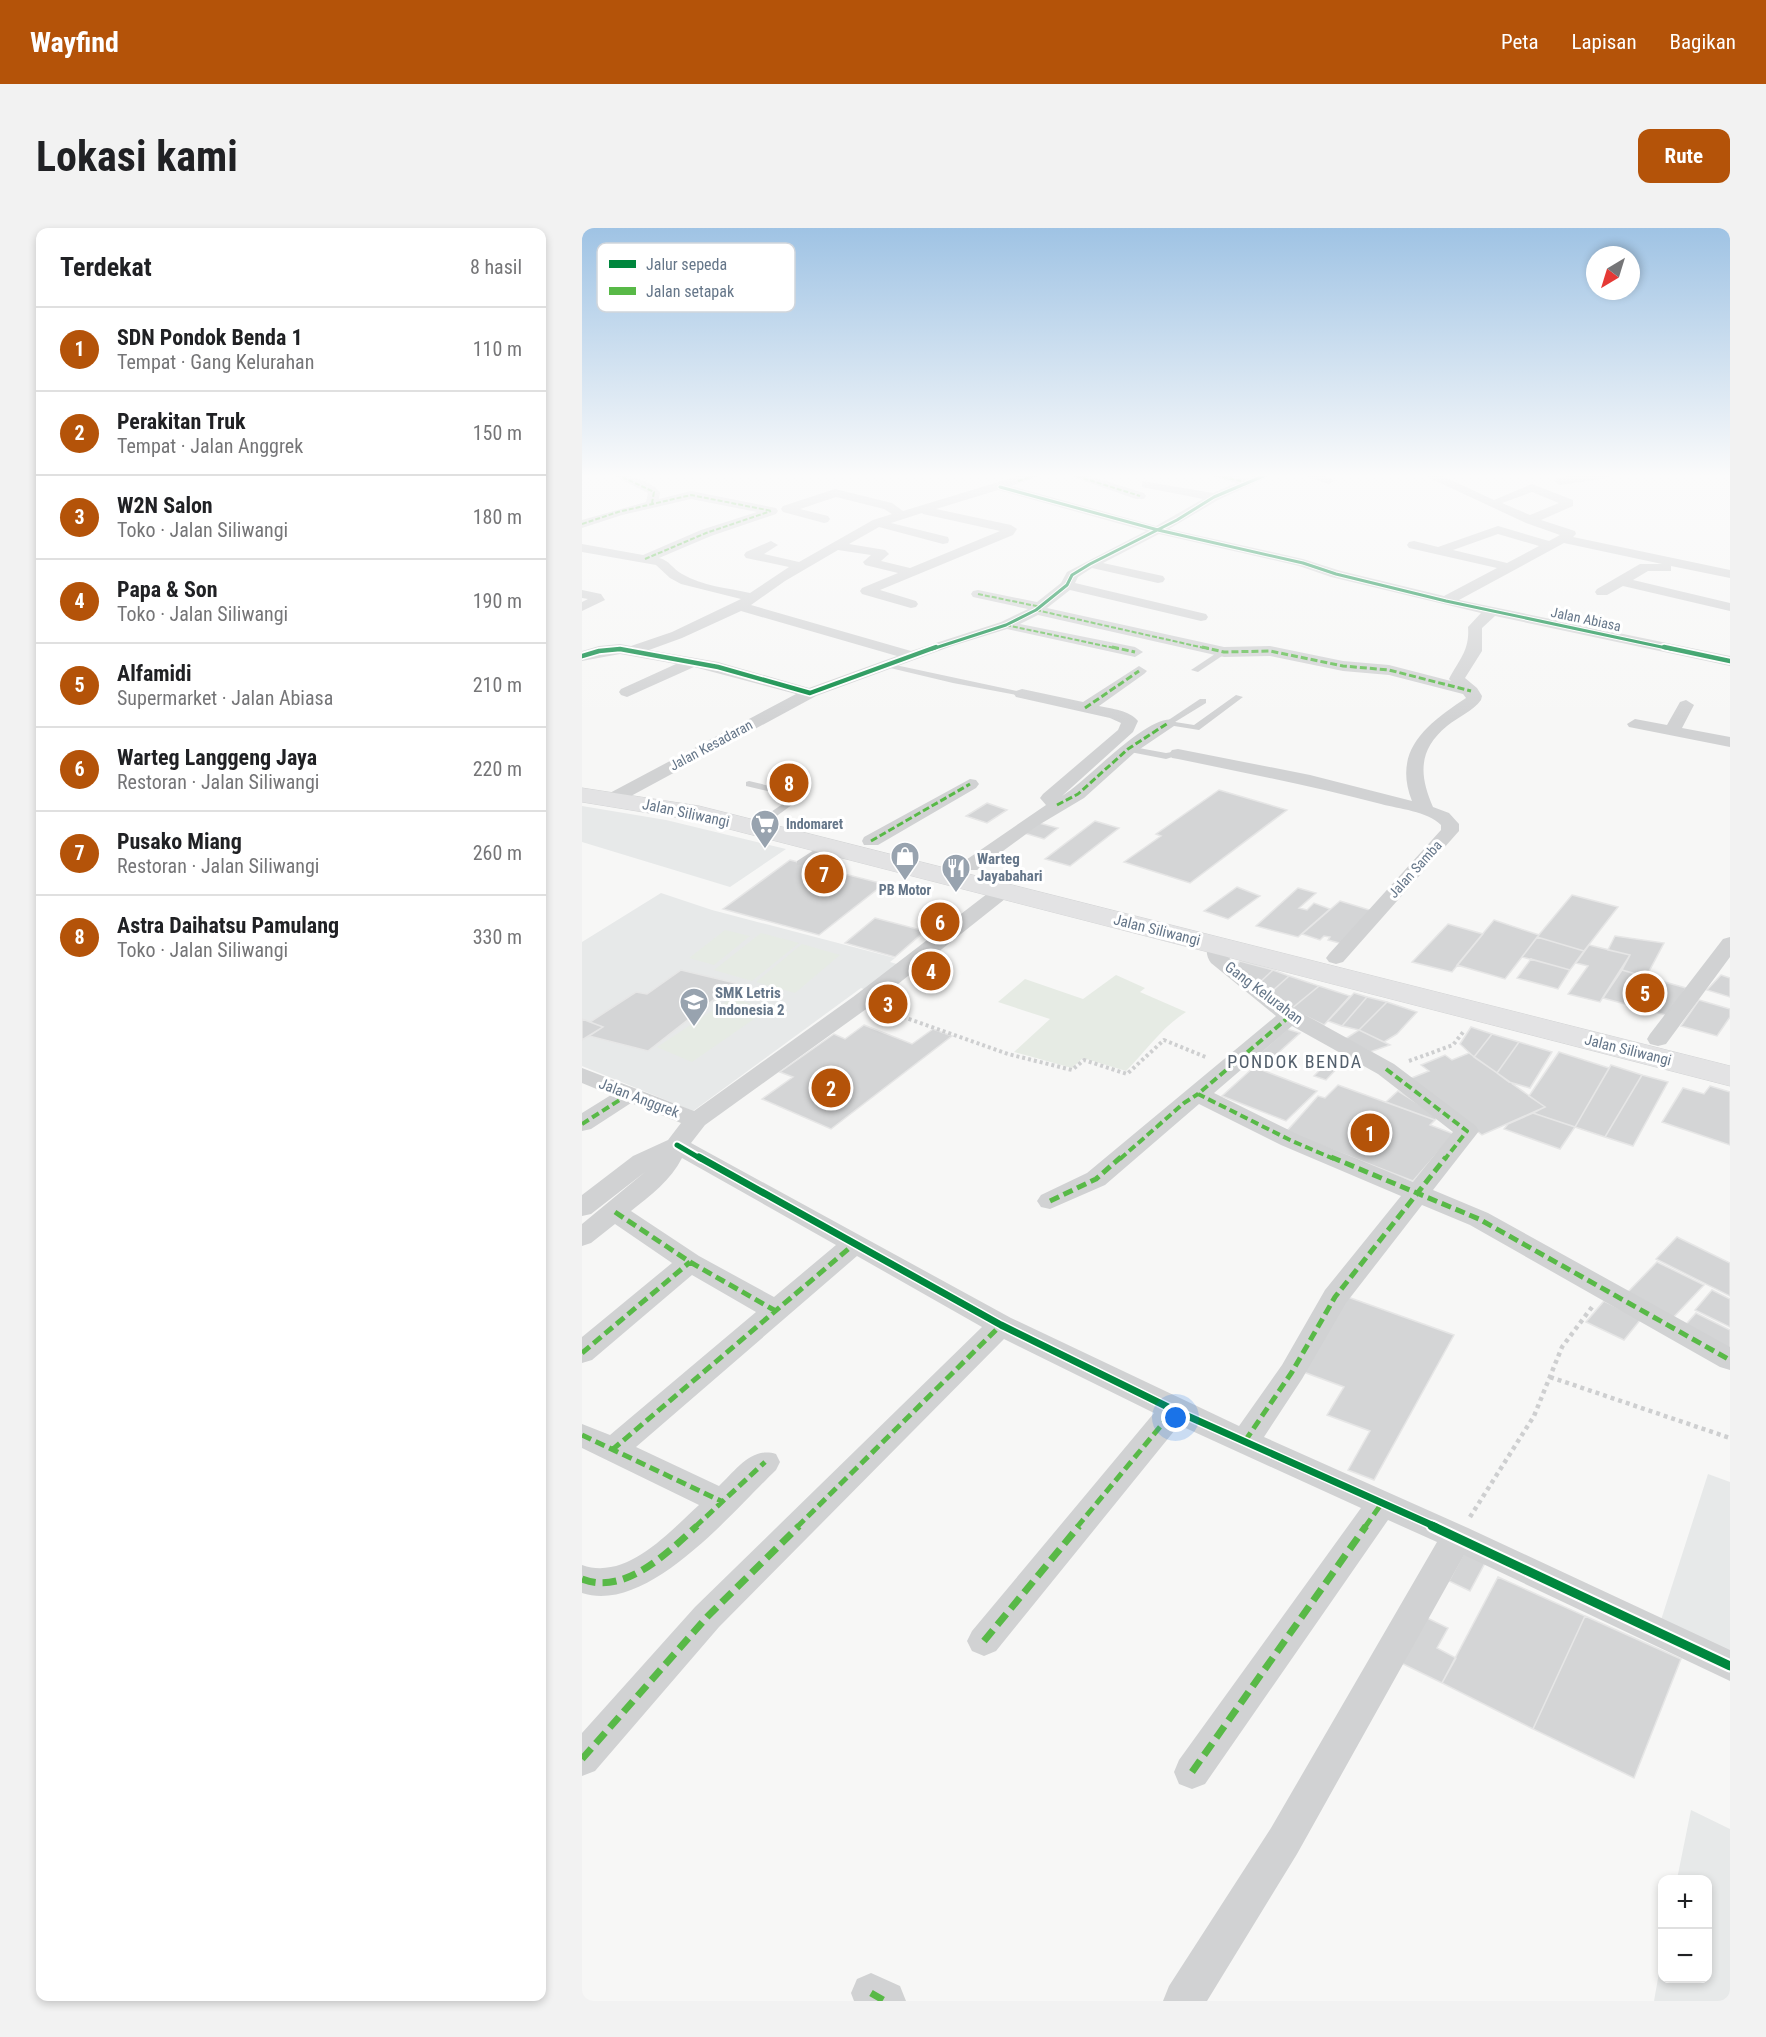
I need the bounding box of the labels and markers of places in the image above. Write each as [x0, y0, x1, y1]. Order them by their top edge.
pin: 8 [770, 760, 808, 806]
supermarket icon: Indomaret [749, 808, 781, 850]
place label: Indomaret [786, 816, 843, 832]
shop icon: PB Motor [889, 840, 921, 882]
place label: Warteg Jayabahari [977, 850, 1043, 885]
pin: 7 [804, 852, 844, 896]
restaurant icon: Warteg Jayabahari [940, 852, 972, 894]
place label: PB Motor [879, 882, 932, 898]
pin: 6 [920, 900, 960, 944]
pin: 4 [912, 948, 950, 994]
pin: 5 [1626, 970, 1664, 1016]
pin: 3 [868, 982, 908, 1026]
place label: SMK Letris Indonesia 2 [715, 984, 785, 1019]
school or university icon: SMK Letris Indonesia 2 [678, 986, 710, 1028]
pin: 2 [812, 1066, 850, 1110]
pin: 1 [1350, 1110, 1390, 1156]

